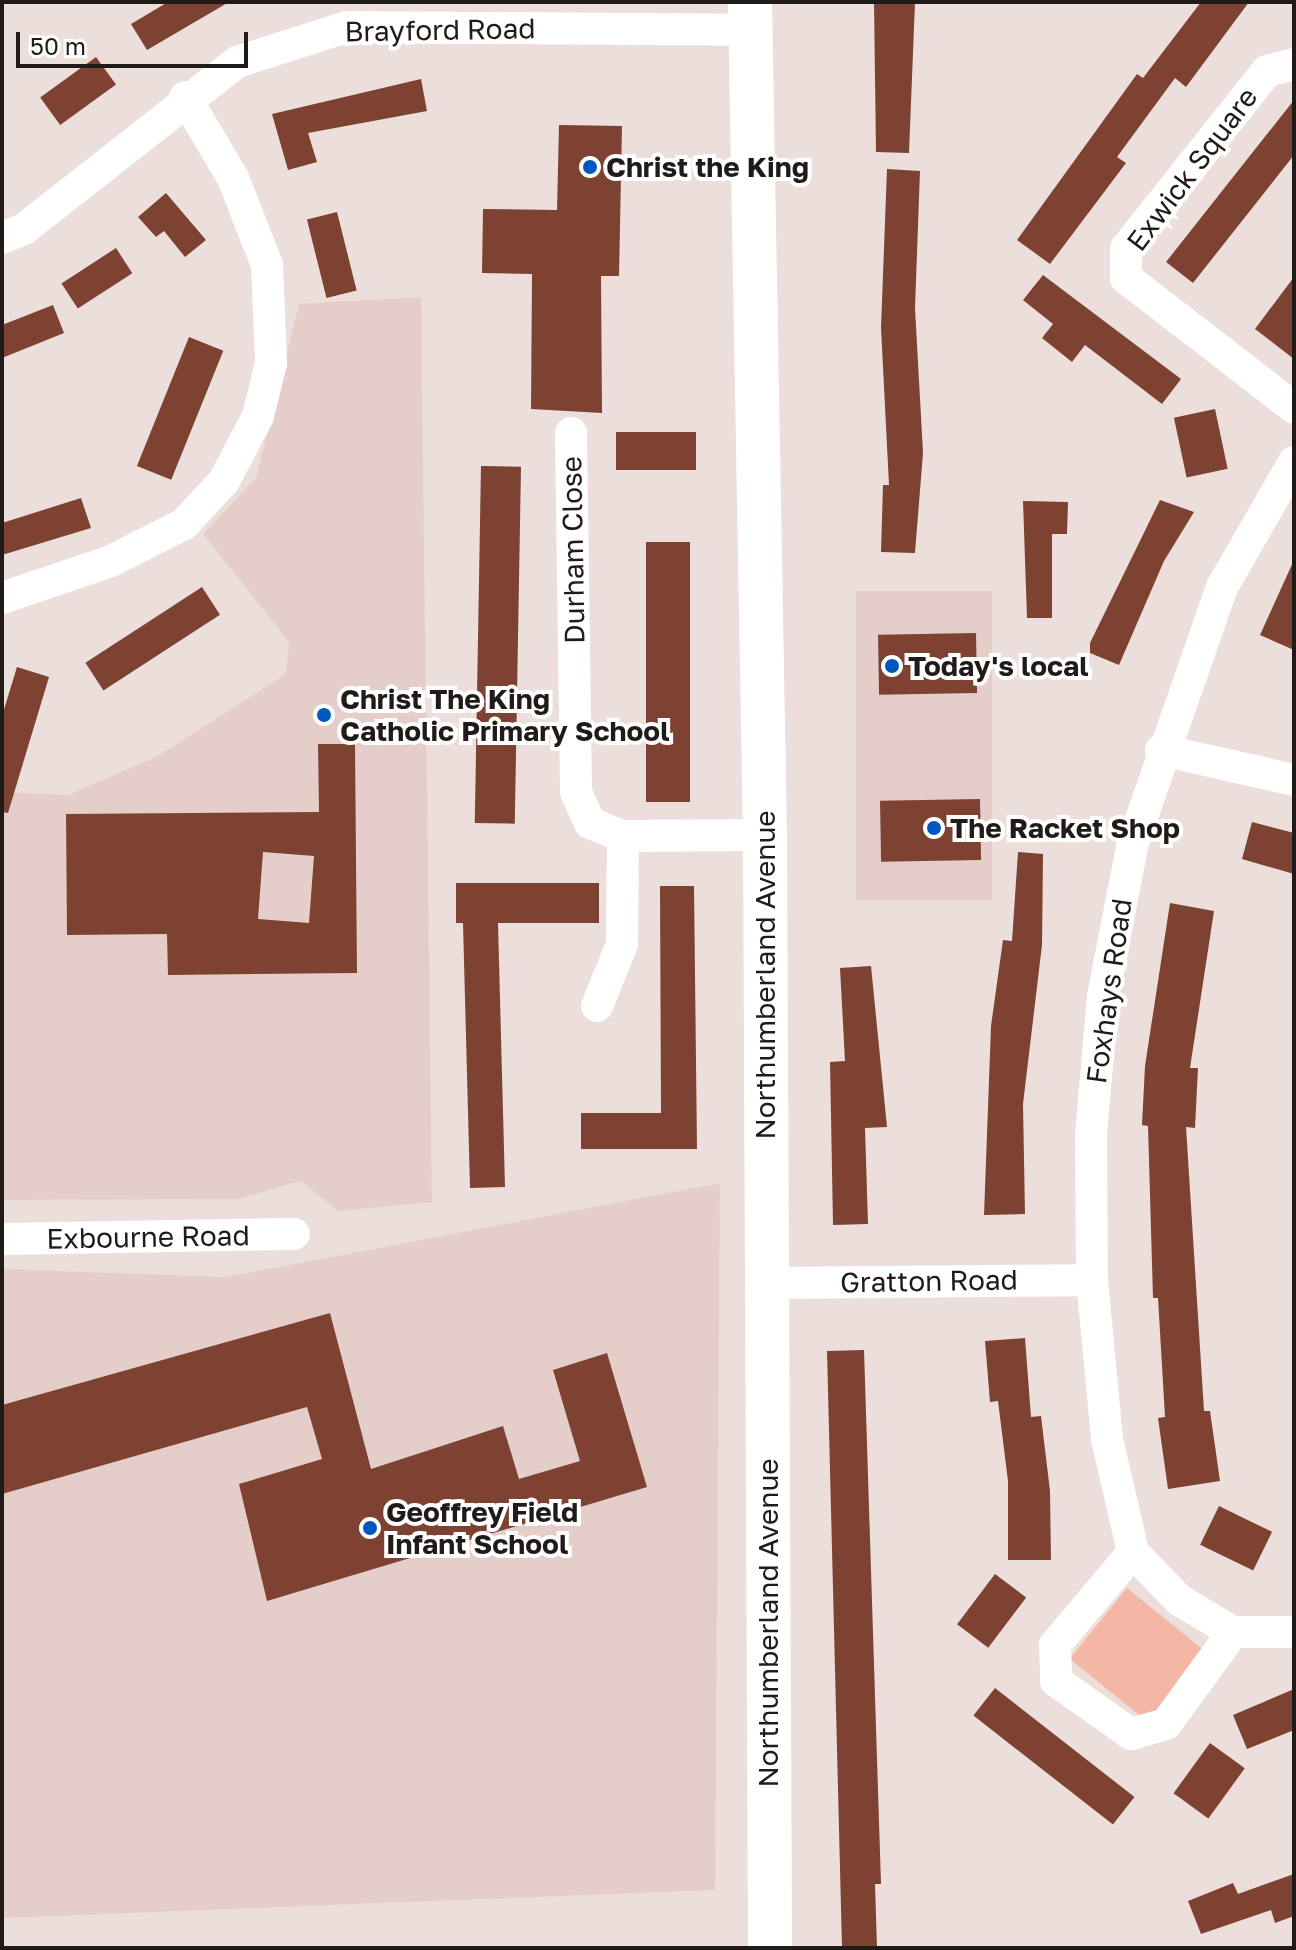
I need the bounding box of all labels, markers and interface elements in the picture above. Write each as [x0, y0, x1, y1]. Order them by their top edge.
street label: Brayford Road [344, 12, 536, 48]
scale bar [20, 16, 252, 66]
text: 50 m [30, 31, 86, 60]
street label: Exwick Square [1120, 81, 1264, 257]
place label: Christ the King [606, 150, 809, 184]
marker: Christ the King [581, 158, 599, 176]
street label: Durham Close [555, 456, 591, 644]
place label: Today's local [908, 649, 1089, 683]
marker: Today's local [883, 657, 901, 675]
place label: Christ The King Catholic Primary School [340, 682, 670, 748]
marker: Christ The King Catholic Primary School [315, 706, 333, 724]
street label: Northumberland Avenue [748, 810, 782, 1140]
place label: The Racket Shop [950, 811, 1180, 845]
marker: The Racket Shop [925, 819, 943, 837]
street label: Foxhays Road [1079, 896, 1139, 1086]
street label: Exbourne Road [46, 1218, 250, 1256]
street label: Gratton Road [840, 1263, 1018, 1299]
street label: Northumberland Avenue [751, 1458, 785, 1788]
place label: Geoffrey Field Infant School [386, 1495, 578, 1561]
marker: Geoffrey Field Infant School [361, 1519, 379, 1537]

